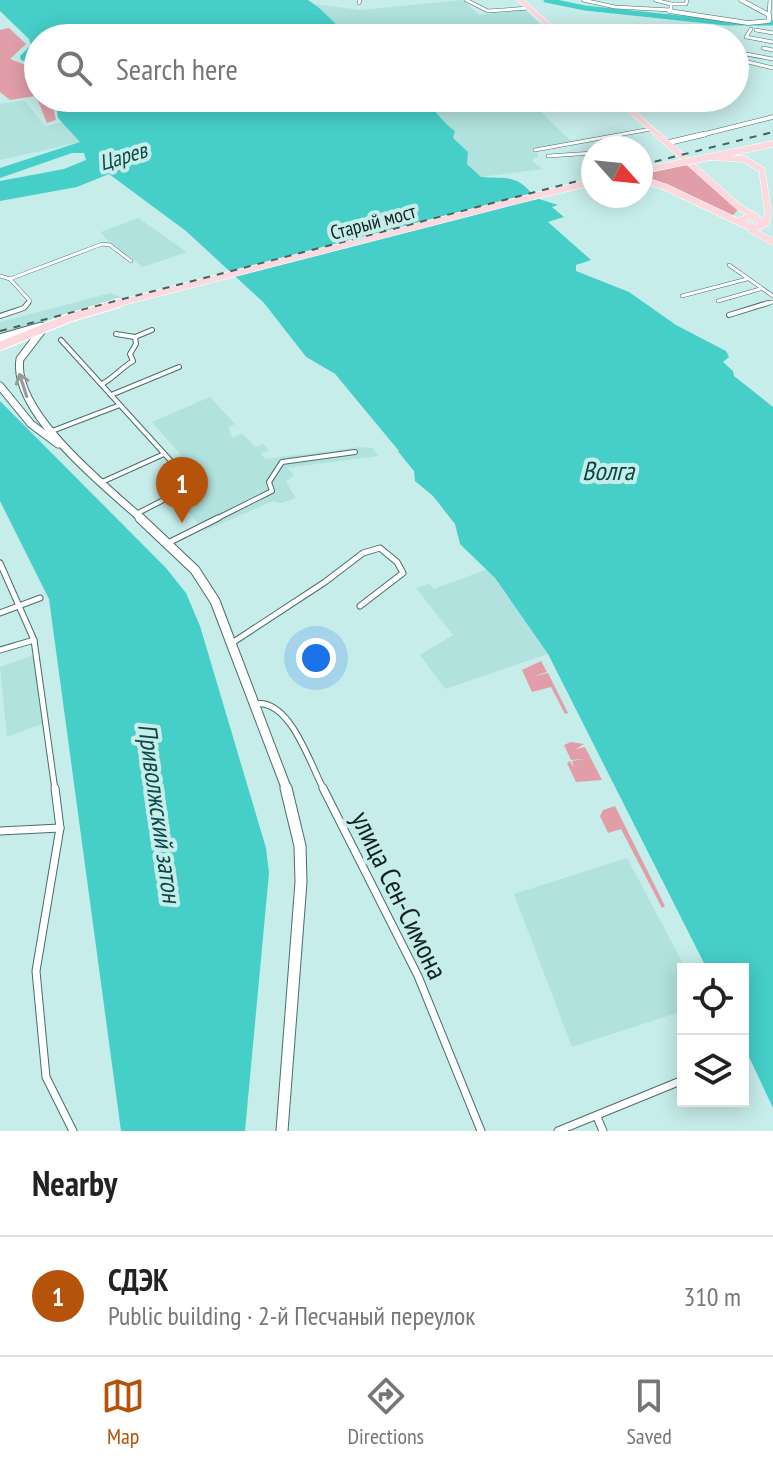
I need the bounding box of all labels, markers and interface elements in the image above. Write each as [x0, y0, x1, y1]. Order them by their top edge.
search box [24, 24, 749, 112]
icon: search [52, 46, 96, 90]
text: Search here [116, 49, 238, 88]
water label: Царев [96, 135, 152, 176]
north arrow [581, 136, 653, 208]
street label: Старый мост [327, 198, 419, 246]
one-way arrow [15, 373, 30, 398]
water label: Волга [582, 454, 636, 487]
pin: 1 [156, 457, 208, 523]
your location [296, 638, 336, 678]
water label: Приволжский затон [131, 721, 189, 907]
street label: улица Сен-Симона [343, 805, 457, 985]
map controls [677, 963, 749, 1107]
button: locate [677, 963, 749, 1035]
button: layers [677, 1035, 749, 1107]
text: Nearby [32, 1161, 117, 1205]
text: СДЭК [108, 1260, 169, 1299]
text: 1 [52, 1280, 64, 1313]
text: 310 m [683, 1280, 741, 1313]
text: Public building · 2-й Песчаный переулок [108, 1299, 475, 1332]
tab: Map [101, 1374, 145, 1450]
tab: Directions [348, 1374, 424, 1450]
tab: Saved [626, 1374, 672, 1450]

